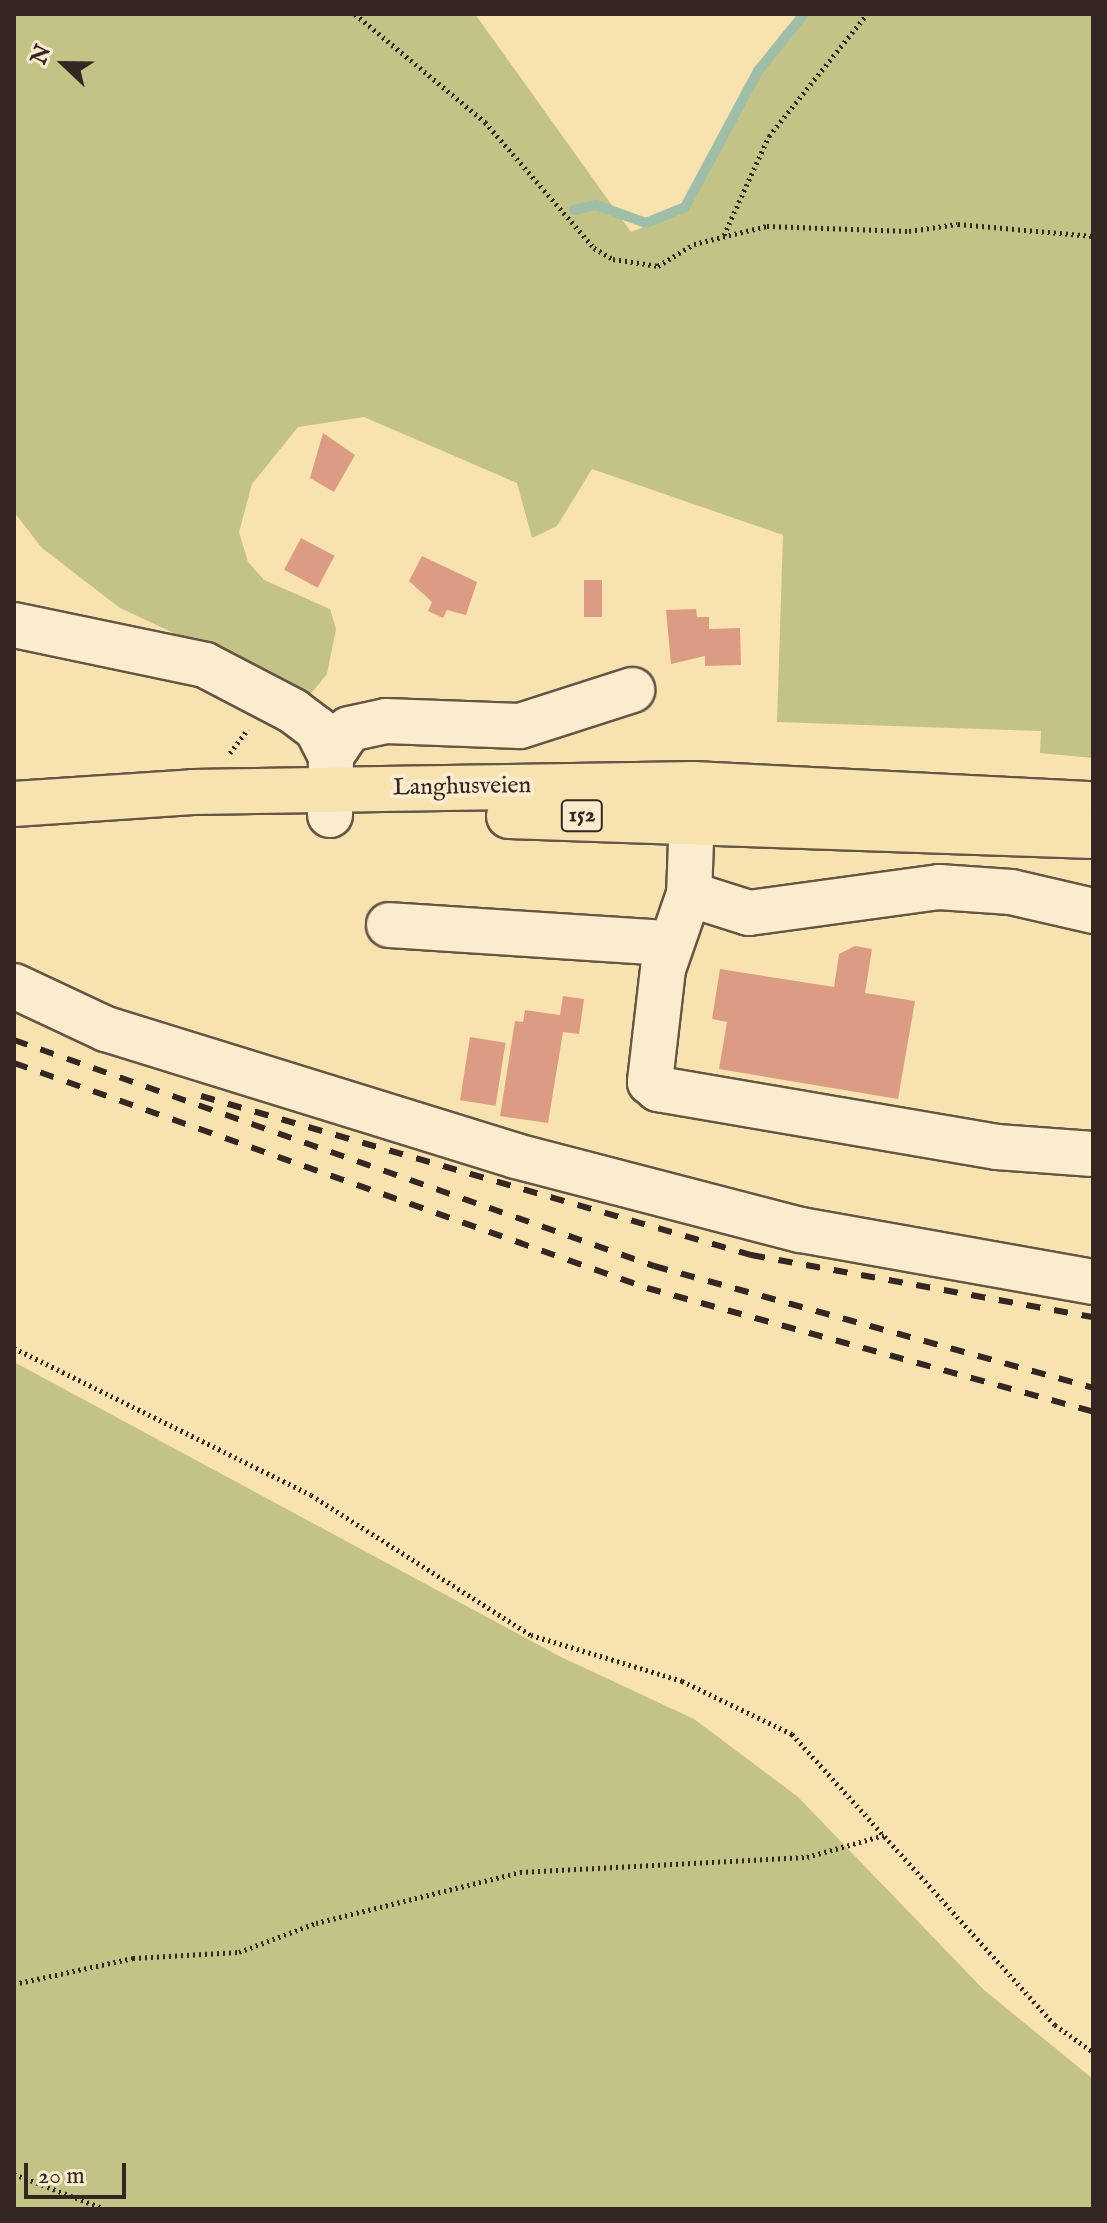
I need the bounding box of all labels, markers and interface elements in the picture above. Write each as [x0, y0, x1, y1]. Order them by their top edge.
north arrow [24, 24, 104, 104]
text: N [25, 41, 58, 69]
street label: Langhusveien [393, 771, 531, 803]
road number: 152 [560, 798, 604, 834]
scale bar [28, 2147, 130, 2197]
text: 20 m [38, 2161, 85, 2192]

